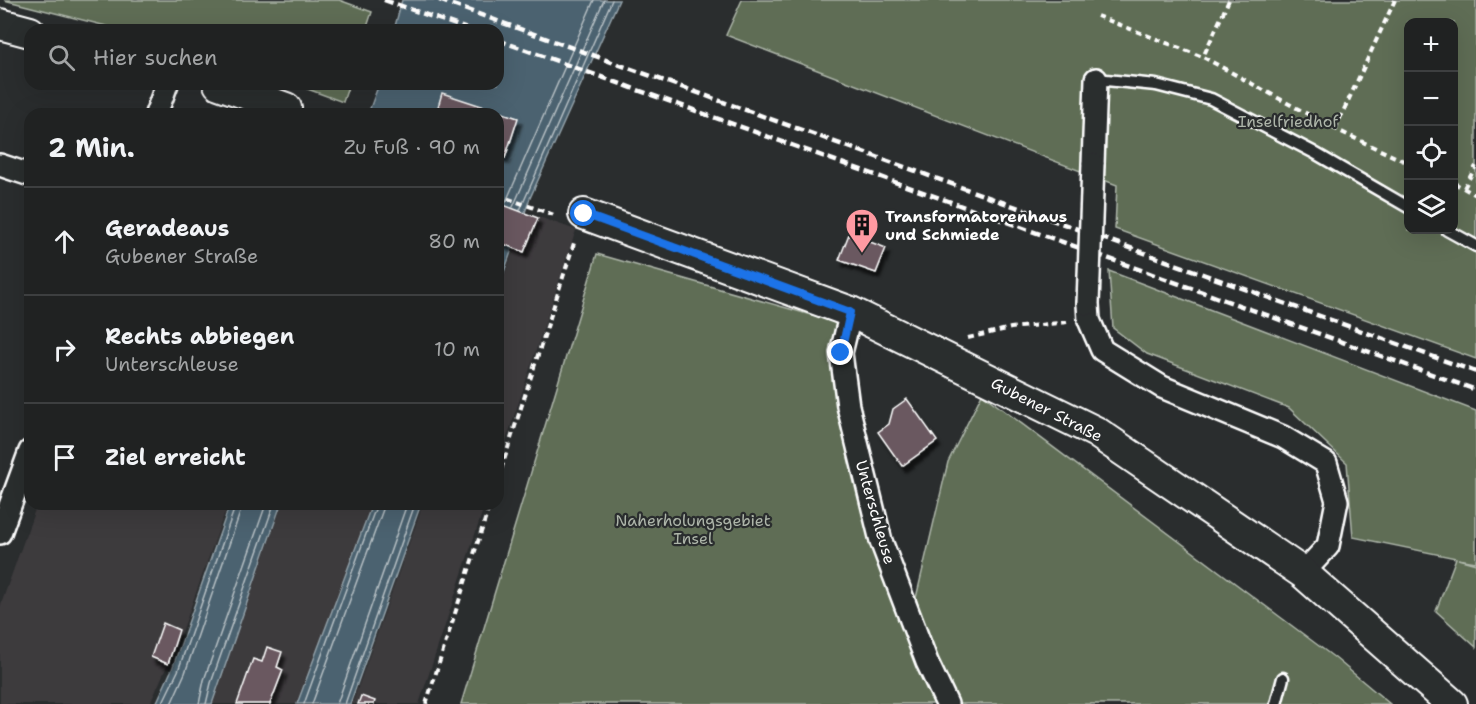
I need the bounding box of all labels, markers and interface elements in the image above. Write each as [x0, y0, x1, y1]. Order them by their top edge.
map controls [1404, 18, 1458, 234]
button: + [1404, 18, 1458, 72]
search box [24, 24, 504, 90]
icon: search [45, 41, 78, 74]
text: Hier suchen [93, 43, 218, 72]
button: − [1404, 72, 1458, 126]
park label: Inselfriedhof [1238, 111, 1339, 132]
button: locate [1404, 126, 1458, 180]
text: 2 Min. [48, 130, 135, 165]
text: Zu Fuß · 90 m [344, 134, 480, 160]
button: layers [1404, 180, 1458, 234]
route start [570, 200, 596, 226]
place label: Transformatorenhaus und Schmiede [885, 206, 1067, 245]
building icon: Transformatorenhaus und Schmiede [844, 207, 880, 254]
text: Geradeaus [105, 214, 229, 243]
icon: ahead [48, 225, 81, 258]
text: 80 m [428, 228, 480, 254]
text: Gubener Straße [105, 243, 258, 269]
text: Rechts abbiegen [105, 322, 294, 351]
icon: right [48, 333, 81, 366]
text: 10 m [434, 336, 480, 362]
route end [827, 339, 853, 365]
text: Unterschleuse [105, 351, 239, 377]
street label: Gubener Straße [987, 372, 1106, 447]
icon: arrive [48, 441, 81, 474]
text: Ziel erreicht [105, 443, 246, 472]
street label: Unterschleuse [851, 458, 900, 566]
park label: Naherholungsgebiet Insel [615, 510, 771, 549]

